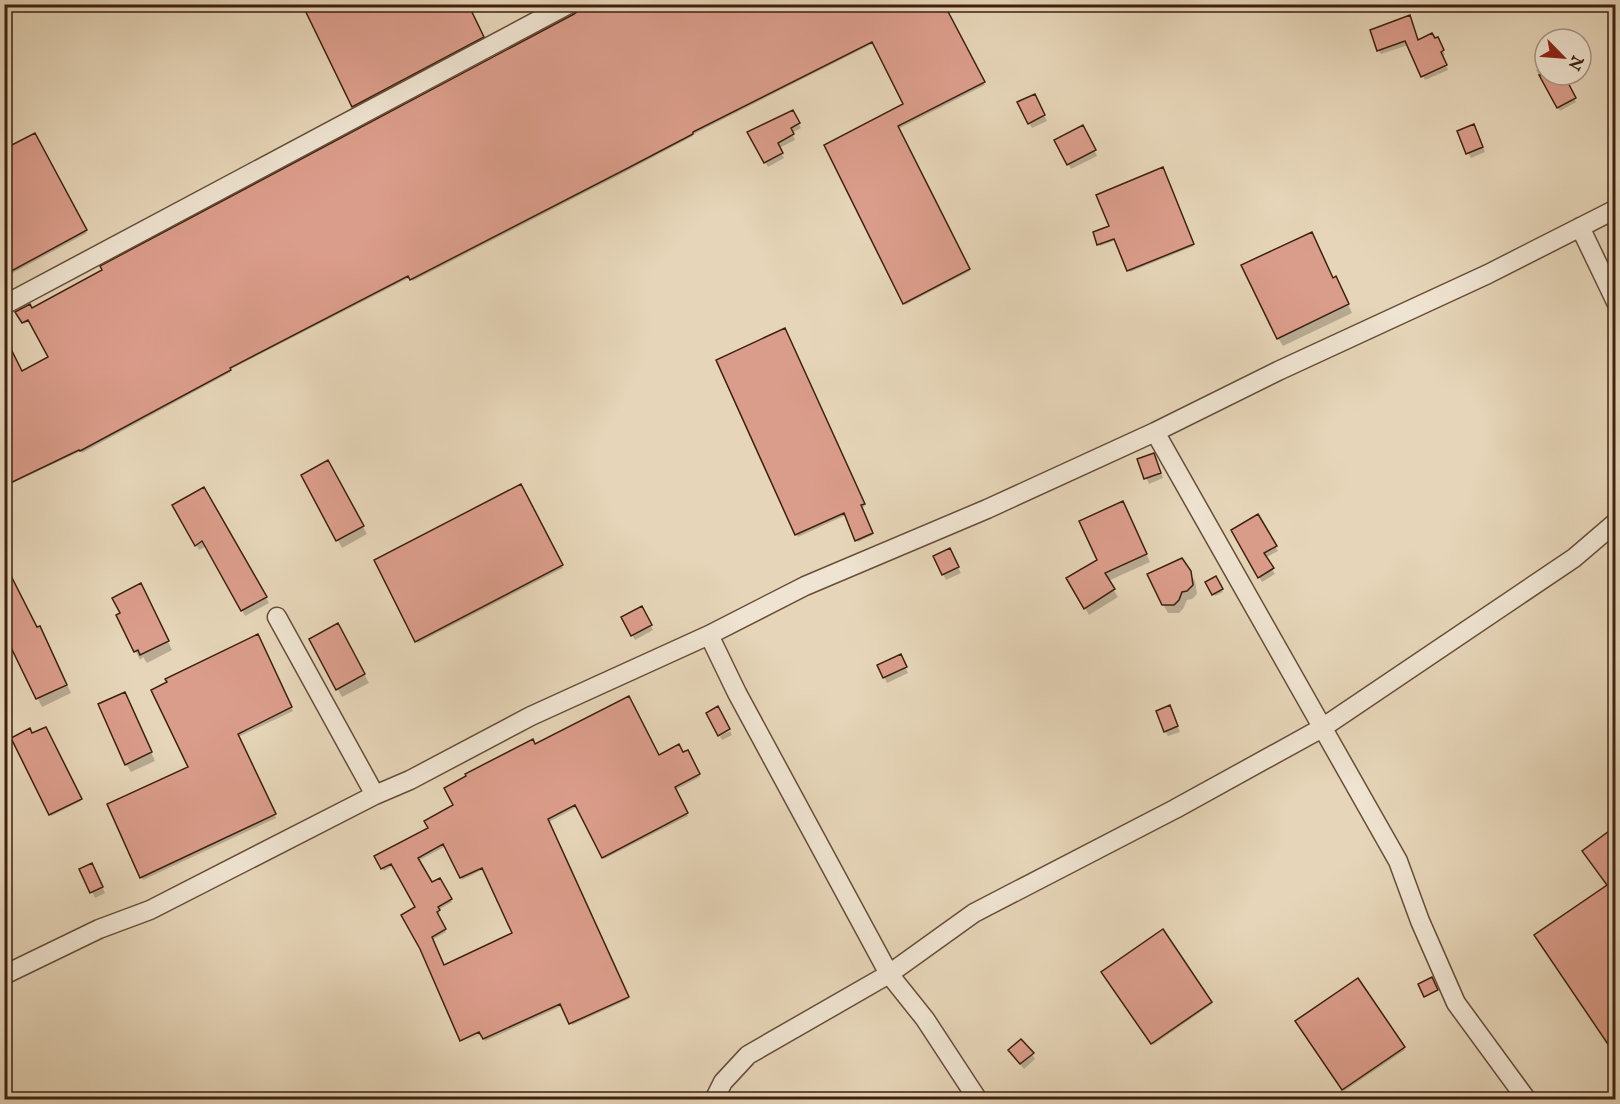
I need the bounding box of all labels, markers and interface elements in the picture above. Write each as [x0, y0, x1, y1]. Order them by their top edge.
north arrow [1533, 27, 1593, 87]
text: N [1563, 51, 1587, 73]

